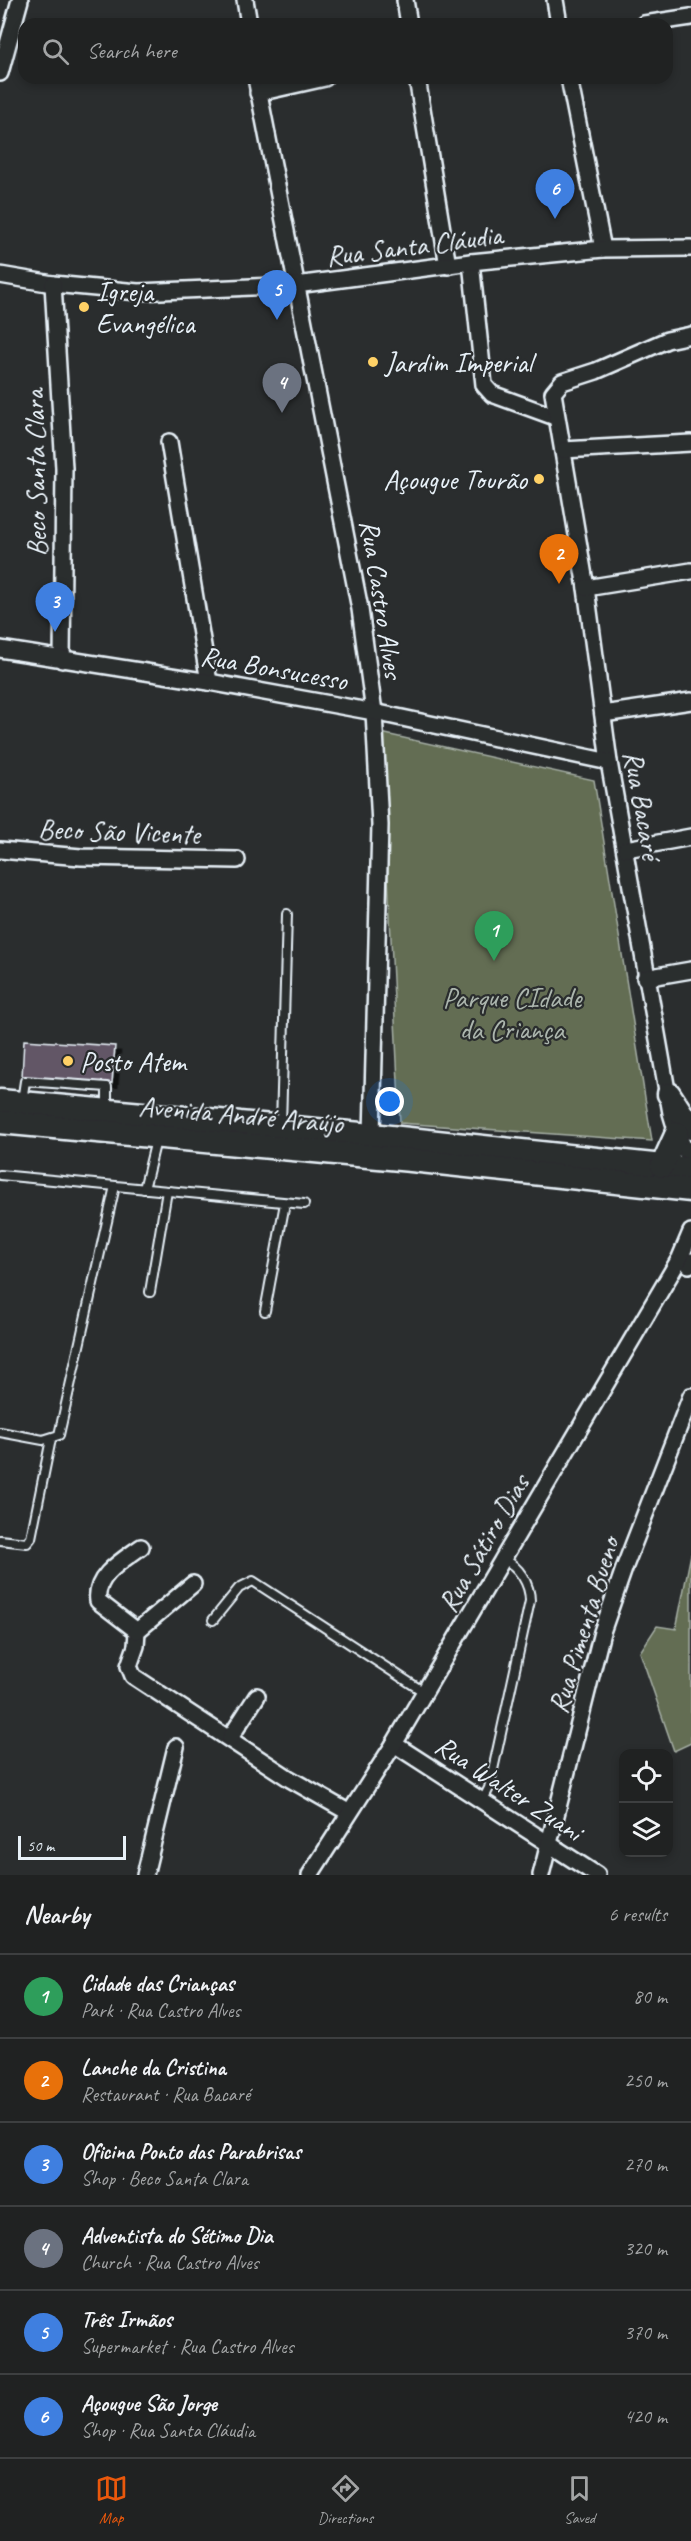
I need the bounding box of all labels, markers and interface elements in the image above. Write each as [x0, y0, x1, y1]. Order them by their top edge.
search box [18, 18, 673, 84]
icon: search [39, 35, 72, 68]
text: Search here [87, 37, 177, 65]
pin: 6 [536, 170, 574, 219]
street label: Rua Santa Cláudia [324, 217, 507, 273]
pin: 5 [258, 270, 296, 320]
place label: Igreja Evangélica [96, 274, 196, 341]
marker: Igreja Evangélica [77, 300, 91, 314]
place label: Jardim Imperial [383, 345, 537, 380]
marker: Jardim Imperial [366, 355, 380, 369]
pin: 4 [262, 364, 302, 413]
street label: Beco Santa Clara [16, 387, 54, 557]
place label: Açougue Tourão [384, 462, 529, 497]
marker: Açougue Tourão [532, 472, 546, 486]
street label: Rua Castro Alves [352, 517, 412, 683]
pin: 2 [540, 534, 578, 584]
pin: 3 [36, 582, 74, 632]
street label: Rua Bonsucesso [198, 638, 352, 698]
street label: Rua Bacaré [616, 748, 670, 866]
street label: Beco São Vicente [38, 811, 202, 851]
pin: 1 [474, 912, 514, 961]
park label: Parque CIdade da Criança [443, 980, 583, 1047]
place label: Posto Atem [80, 1044, 188, 1079]
marker: Posto Atem [61, 1054, 75, 1068]
your location [375, 1087, 404, 1116]
street label: Avenida André Araújo [138, 1088, 347, 1141]
street label: Rua Sátiro Dias [430, 1466, 538, 1618]
street label: Rua Pimenta Bueno [540, 1530, 627, 1717]
street label: Rua Walter Zuani [429, 1727, 592, 1851]
map controls [619, 1749, 673, 1857]
button: locate [619, 1749, 673, 1803]
button: layers [619, 1803, 673, 1857]
scale bar [18, 1833, 126, 1860]
text: 50 m [27, 1836, 54, 1856]
text: Nearby [24, 1898, 89, 1931]
text: 6 results [608, 1902, 667, 1927]
text: Cidade das Crianças [81, 1970, 234, 1998]
text: 1 [39, 1984, 48, 2009]
text: 80 m [633, 1984, 667, 2009]
text: Park · Rua Castro Alves [81, 1998, 240, 2023]
text: Lanche da Cristina [81, 2054, 226, 2082]
text: 2 [39, 2068, 48, 2093]
text: 250 m [624, 2068, 667, 2093]
text: Restaurant · Rua Bacaré [81, 2082, 250, 2107]
text: Oficina Ponto das Parabrisas [81, 2138, 301, 2166]
text: 3 [39, 2152, 48, 2177]
text: 270 m [624, 2152, 667, 2177]
text: Shop · Beco Santa Clara [81, 2166, 248, 2191]
text: Adventista do Sétimo Dia [81, 2222, 273, 2250]
text: 4 [39, 2236, 48, 2261]
text: 320 m [624, 2236, 667, 2261]
text: Church · Rua Castro Alves [81, 2250, 259, 2275]
text: Três Irmãos [81, 2306, 172, 2334]
text: 5 [39, 2320, 48, 2345]
text: 370 m [624, 2320, 667, 2345]
text: Supermarket · Rua Castro Alves [81, 2334, 294, 2359]
text: Açougue São Jorge [81, 2390, 217, 2418]
text: 6 [39, 2404, 48, 2429]
text: 420 m [624, 2404, 667, 2429]
text: Shop · Rua Santa Cláudia [81, 2418, 255, 2443]
tab: Map [95, 2472, 128, 2528]
tab: Directions [318, 2472, 373, 2528]
tab: Saved [563, 2472, 596, 2528]

